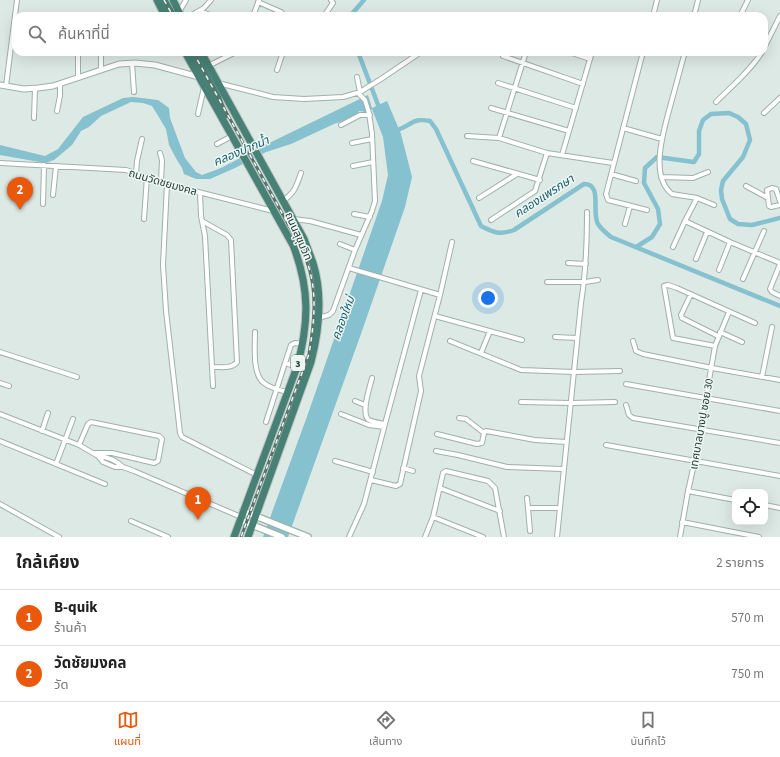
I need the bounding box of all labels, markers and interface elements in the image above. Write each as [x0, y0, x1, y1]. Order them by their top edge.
search box [12, 12, 768, 56]
icon: search [26, 23, 48, 45]
text: ค้นหาที่นี่ [58, 24, 110, 45]
water label: คลองปากน้ำ [210, 131, 273, 171]
street label: ถนนวัดชยมงคล [127, 166, 199, 199]
water label: คลองแพรกษา [511, 170, 578, 222]
pin: 2 [7, 177, 33, 210]
street label: ถนนสุขุมวิท [281, 210, 316, 263]
your location [478, 288, 498, 308]
water label: คลองใหม่ [328, 292, 360, 342]
road number: 3 [291, 355, 305, 371]
street label: เทศบาลบางปู ซอย 30 [686, 377, 717, 471]
pin: 1 [185, 487, 211, 520]
map controls [732, 489, 768, 525]
button: locate [732, 489, 768, 525]
text: ใกล้เคียง [16, 551, 79, 575]
text: 2 รายการ [716, 554, 764, 572]
text: B-quik [54, 597, 98, 618]
text: 1 [26, 609, 32, 627]
text: 570 m [731, 609, 764, 627]
text: ร้านค้า [54, 619, 87, 637]
text: วัดชัยมงคล [54, 653, 126, 674]
text: 2 [26, 665, 32, 683]
text: 750 m [731, 665, 764, 683]
text: วัด [54, 676, 68, 694]
tab: แผนที่ [114, 709, 141, 750]
tab: เส้นทาง [369, 709, 402, 750]
tab: บันทึกไว้ [631, 709, 666, 750]

